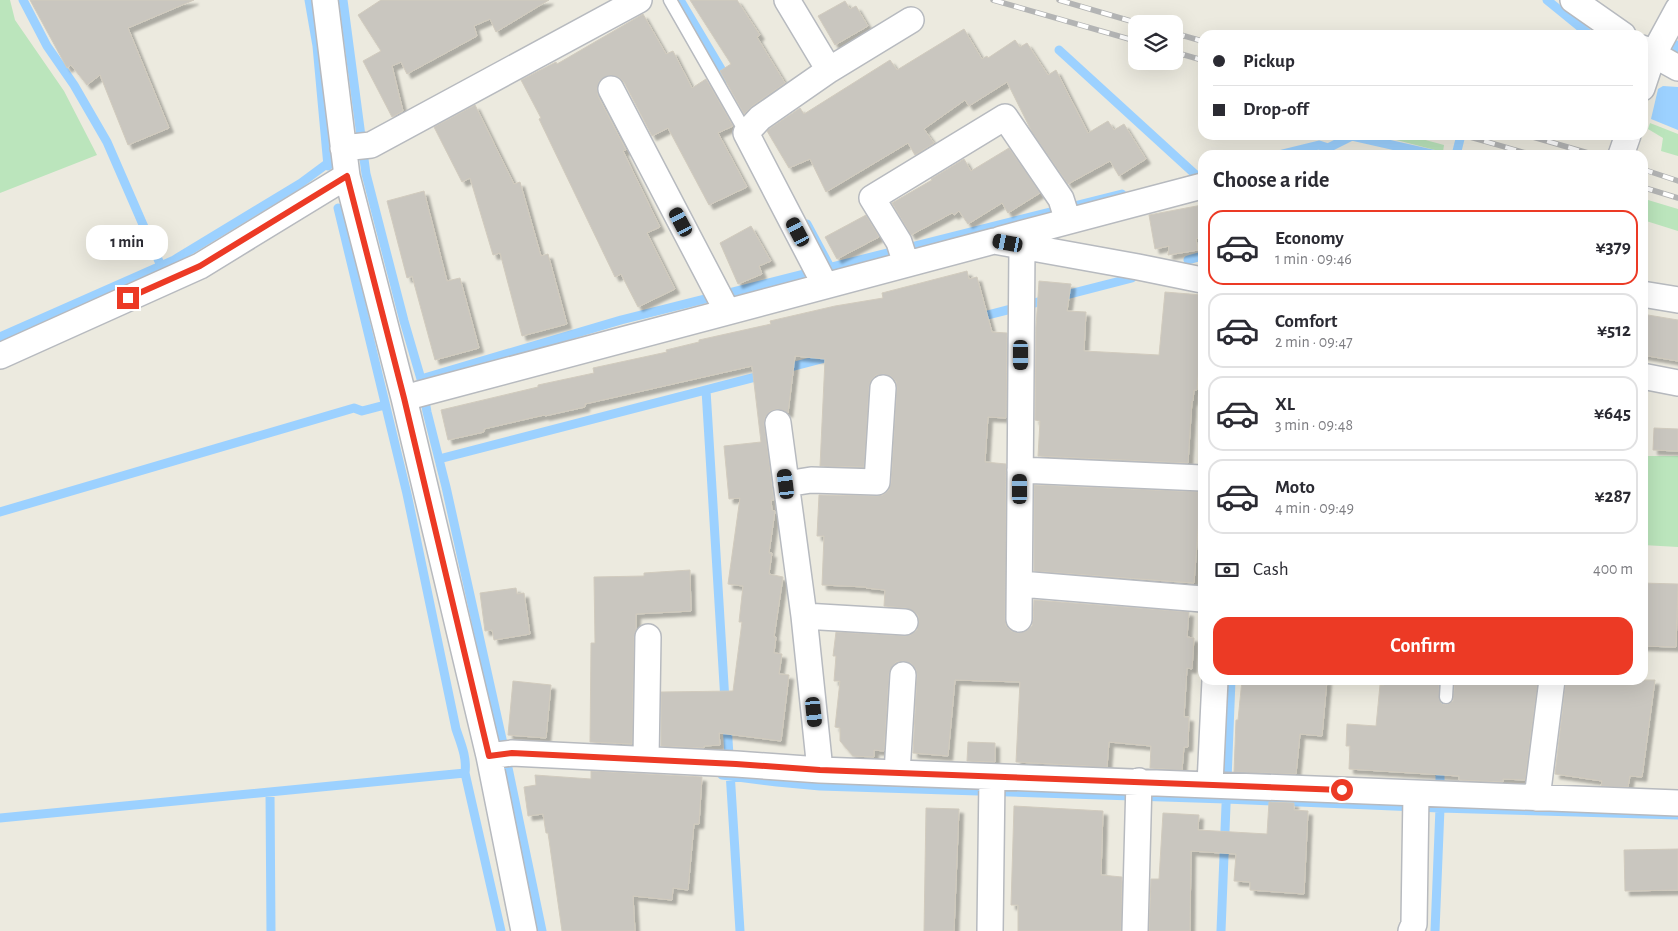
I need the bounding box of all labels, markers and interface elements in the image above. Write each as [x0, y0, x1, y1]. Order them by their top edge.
map controls [1128, 15, 1183, 70]
button: layers [1128, 15, 1183, 70]
text: Pickup [1243, 52, 1295, 71]
text: Drop-off [1243, 100, 1308, 119]
text: Choose a ride [1213, 169, 1329, 191]
car [667, 205, 694, 239]
car [784, 215, 811, 249]
icon: car [1215, 225, 1260, 270]
callout: 1 min [87, 226, 169, 260]
text: Economy [1275, 229, 1344, 248]
car [991, 233, 1024, 253]
text: 1 min [110, 234, 144, 250]
text: ¥379 [1595, 238, 1631, 257]
text: 1 min · 09:46 [1275, 251, 1352, 267]
route end [117, 287, 139, 309]
icon: car [1215, 308, 1260, 353]
text: Comfort [1275, 312, 1337, 331]
text: ¥512 [1597, 321, 1631, 340]
text: 2 min · 09:47 [1275, 334, 1353, 350]
car [1013, 340, 1028, 370]
icon: car [1215, 391, 1260, 436]
text: XL [1275, 395, 1295, 414]
text: ¥645 [1594, 404, 1631, 423]
text: 3 min · 09:48 [1275, 417, 1353, 433]
car [776, 468, 795, 500]
car [1012, 474, 1027, 504]
icon: car [1215, 474, 1260, 519]
text: Moto [1275, 478, 1315, 497]
text: ¥287 [1594, 487, 1631, 506]
text: 4 min · 09:49 [1275, 500, 1354, 516]
icon: cash [1213, 556, 1241, 584]
text: Cash [1253, 560, 1289, 579]
text: 400 m [1593, 561, 1633, 577]
button: Confirm [1213, 617, 1633, 675]
car [804, 696, 823, 728]
route start [1331, 779, 1353, 801]

